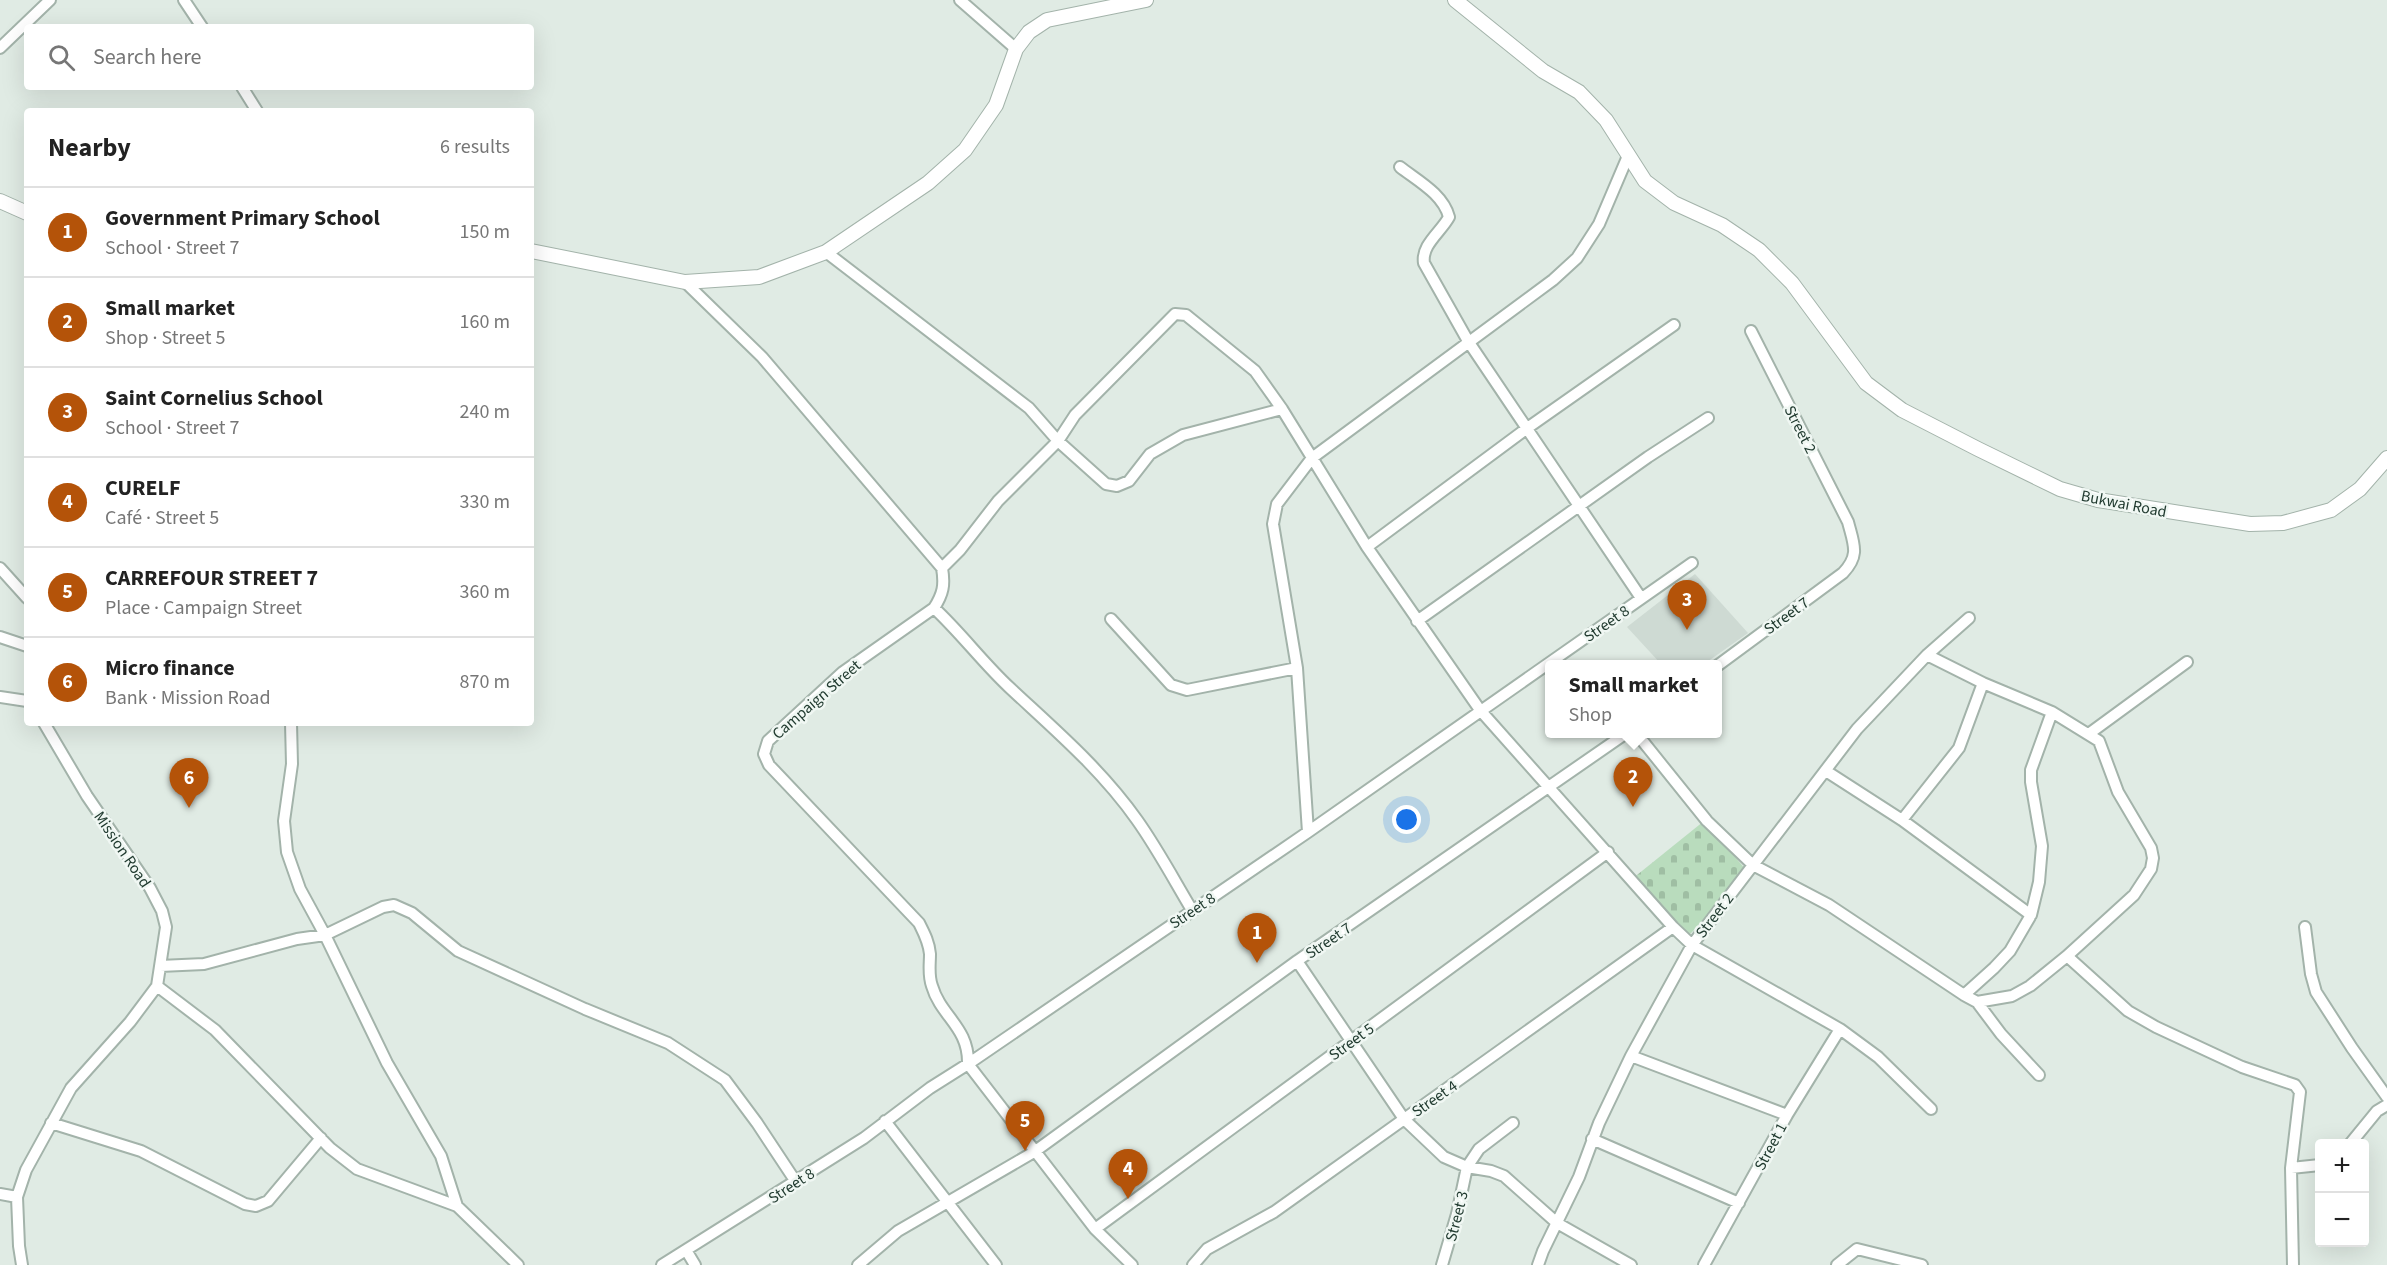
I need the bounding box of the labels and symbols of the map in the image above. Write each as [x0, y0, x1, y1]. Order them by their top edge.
street label: Street 2 [1779, 402, 1822, 457]
street label: Bukwai Road [2079, 485, 2169, 523]
pin: 3 [1668, 580, 1706, 630]
street label: Street 7 [1759, 592, 1814, 640]
street label: Street 8 [1579, 600, 1634, 648]
street label: Campaign Street [767, 655, 866, 745]
pin: 6 [170, 758, 208, 808]
pin: 2 [1614, 758, 1652, 807]
your location [1392, 805, 1421, 834]
street label: Mission Road [88, 807, 156, 892]
street label: Street 8 [1165, 887, 1220, 934]
street label: Street 2 [1691, 888, 1739, 943]
pin: 1 [1238, 914, 1276, 963]
street label: Street 7 [1301, 917, 1356, 964]
street label: Street 5 [1324, 1018, 1379, 1066]
street label: Street 4 [1407, 1075, 1462, 1123]
pin: 5 [1006, 1102, 1044, 1151]
street label: Street 1 [1749, 1119, 1793, 1174]
pin: 4 [1108, 1150, 1148, 1199]
street label: Street 8 [764, 1163, 819, 1209]
street label: Street 3 [1440, 1189, 1474, 1244]

